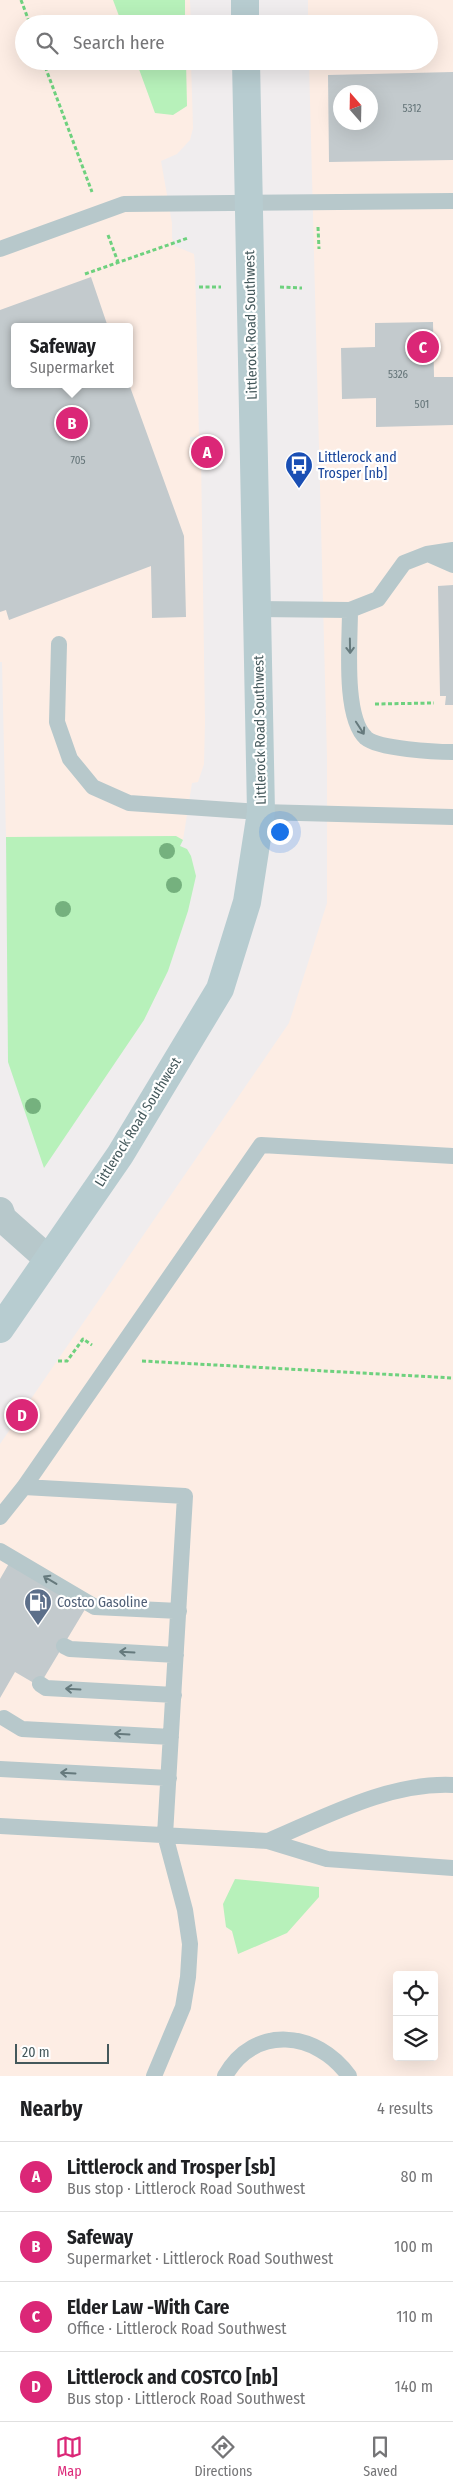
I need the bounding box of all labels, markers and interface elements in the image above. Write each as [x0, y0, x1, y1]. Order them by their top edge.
search box [15, 15, 438, 70]
icon: search [33, 29, 61, 57]
text: Search here [73, 31, 165, 54]
north arrow [333, 85, 378, 130]
house number: 5312 [403, 102, 422, 115]
street label: Littlerock Road Southwest [241, 250, 261, 400]
popup [11, 323, 133, 388]
pin: C [407, 328, 439, 366]
text: Safeway [30, 335, 96, 358]
text: Supermarket [30, 358, 114, 377]
house number: 5326 [388, 368, 409, 381]
house number: 501 [415, 398, 429, 411]
pin: B [56, 404, 88, 442]
pin: A [191, 433, 223, 471]
place label: Littlerock and Trosper [nb] [318, 449, 397, 482]
bus stop icon: Littlerock and Trosper [nb] [284, 450, 314, 489]
house number: 705 [70, 454, 86, 467]
one-way arrow [345, 637, 355, 653]
street label: Littlerock Road Southwest [250, 655, 270, 805]
one-way arrow [355, 721, 365, 735]
your location [267, 819, 293, 845]
street label: Littlerock Road Southwest [91, 1054, 185, 1190]
pin: D [6, 1396, 38, 1434]
one-way arrow [43, 1575, 57, 1585]
fuel station icon: Costco Gasoline [23, 1587, 53, 1626]
place label: Costco Gasoline [57, 1594, 148, 1611]
one-way arrow [119, 1648, 135, 1657]
one-way arrow [65, 1685, 81, 1694]
one-way arrow [115, 1730, 131, 1739]
one-way arrow [60, 1768, 76, 1777]
map controls [393, 1971, 438, 2061]
button: locate [393, 1971, 438, 2016]
button: layers [393, 2016, 438, 2061]
scale bar [15, 2041, 109, 2064]
text: 20 m [22, 2044, 50, 2061]
text: Nearby [20, 2096, 82, 2122]
text: 4 results [377, 2099, 433, 2118]
text: Littlerock and Trosper [sb] [67, 2156, 275, 2179]
text: A [32, 2167, 40, 2186]
text: 80 m [401, 2167, 433, 2186]
text: Bus stop · Littlerock Road Southwest [67, 2179, 305, 2198]
text: Safeway [67, 2226, 133, 2249]
text: B [32, 2237, 40, 2256]
text: 100 m [394, 2237, 433, 2256]
text: Supermarket · Littlerock Road Southwest [67, 2249, 333, 2268]
text: Elder Law -With Care [67, 2296, 230, 2319]
text: C [32, 2307, 40, 2326]
text: 110 m [396, 2307, 433, 2326]
text: Office · Littlerock Road Southwest [67, 2319, 287, 2338]
text: Littlerock and COSTCO [nb] [67, 2366, 277, 2389]
text: D [31, 2377, 41, 2396]
text: 140 m [395, 2377, 433, 2396]
text: Bus stop · Littlerock Road Southwest [67, 2389, 305, 2408]
tab: Map [55, 2433, 83, 2480]
tab: Directions [194, 2433, 252, 2480]
tab: Saved [363, 2433, 398, 2480]

